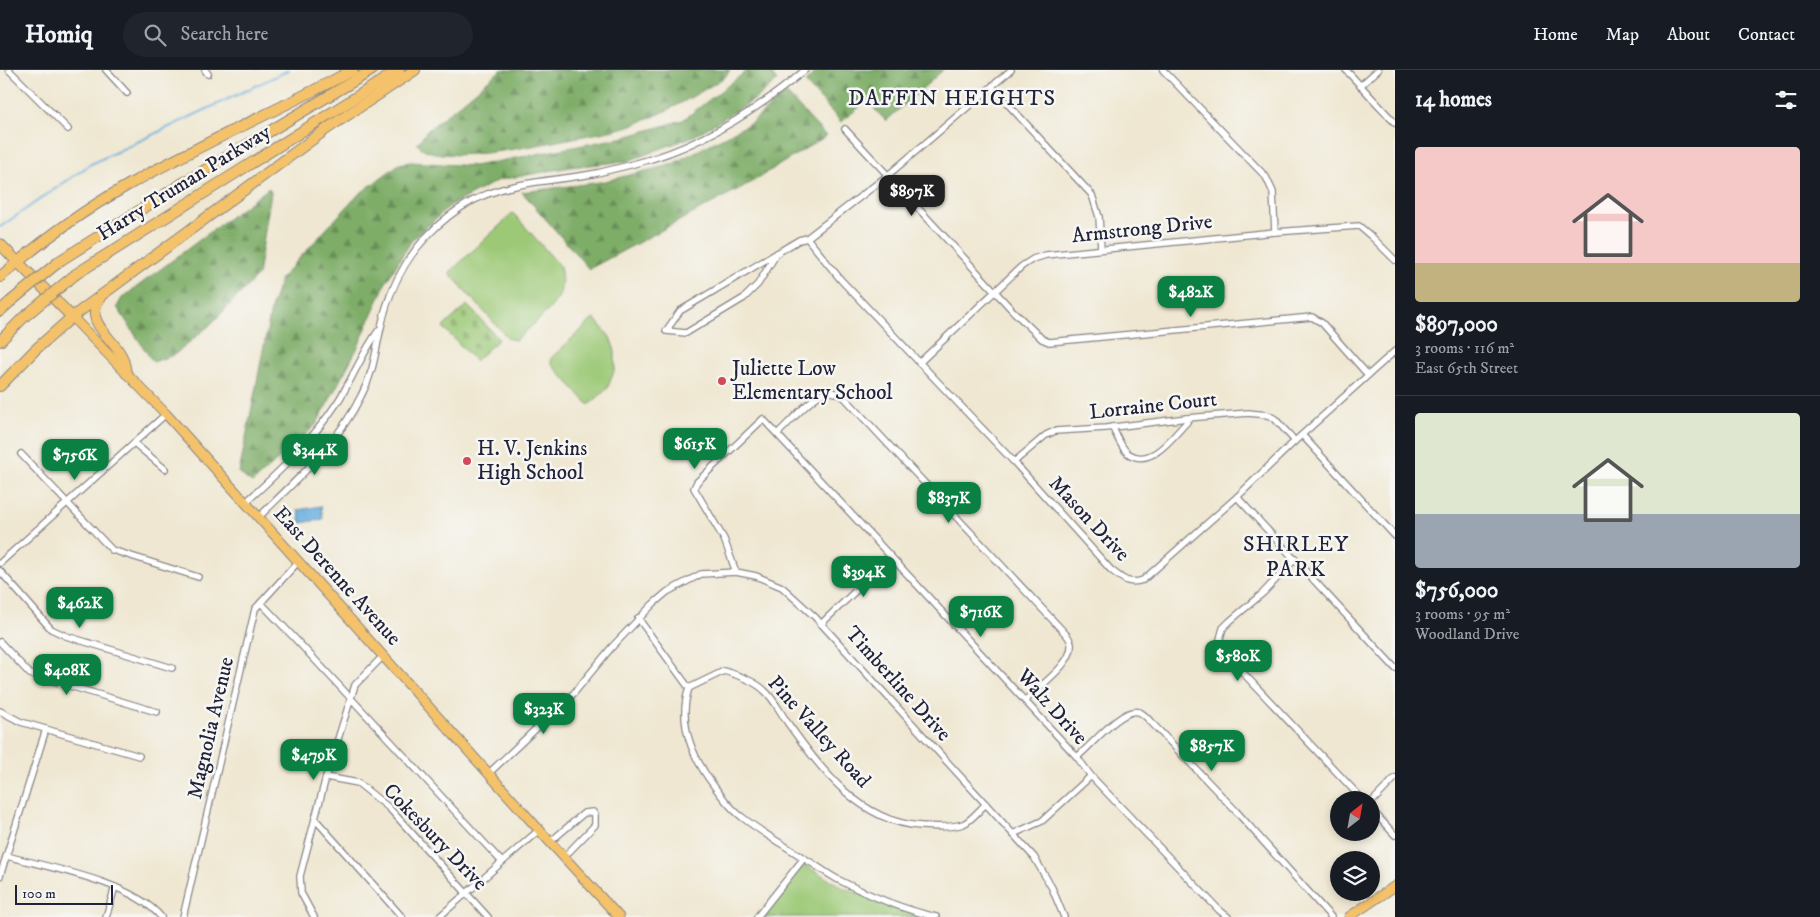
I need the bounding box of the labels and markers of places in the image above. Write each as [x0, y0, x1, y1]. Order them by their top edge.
pin: $897K [877, 174, 947, 217]
pin: $482K [1156, 276, 1226, 318]
place label: Juliette Low Elementary School [730, 356, 893, 406]
marker: Juliette Low Elementary School [716, 375, 728, 387]
pin: $615K [660, 428, 730, 470]
pin: $344K [280, 434, 350, 476]
place label: H. V. Jenkins High School [477, 436, 587, 486]
pin: $756K [40, 438, 110, 481]
marker: H. V. Jenkins High School [461, 455, 473, 467]
pin: $837K [914, 482, 984, 524]
pin: $394K [829, 556, 899, 598]
pin: $462K [45, 586, 115, 629]
pin: $716K [946, 596, 1016, 638]
pin: $580K [1203, 640, 1273, 682]
pin: $408K [32, 654, 102, 696]
pin: $323K [509, 692, 579, 735]
pin: $857K [1177, 730, 1247, 772]
pin: $479K [279, 738, 349, 781]

